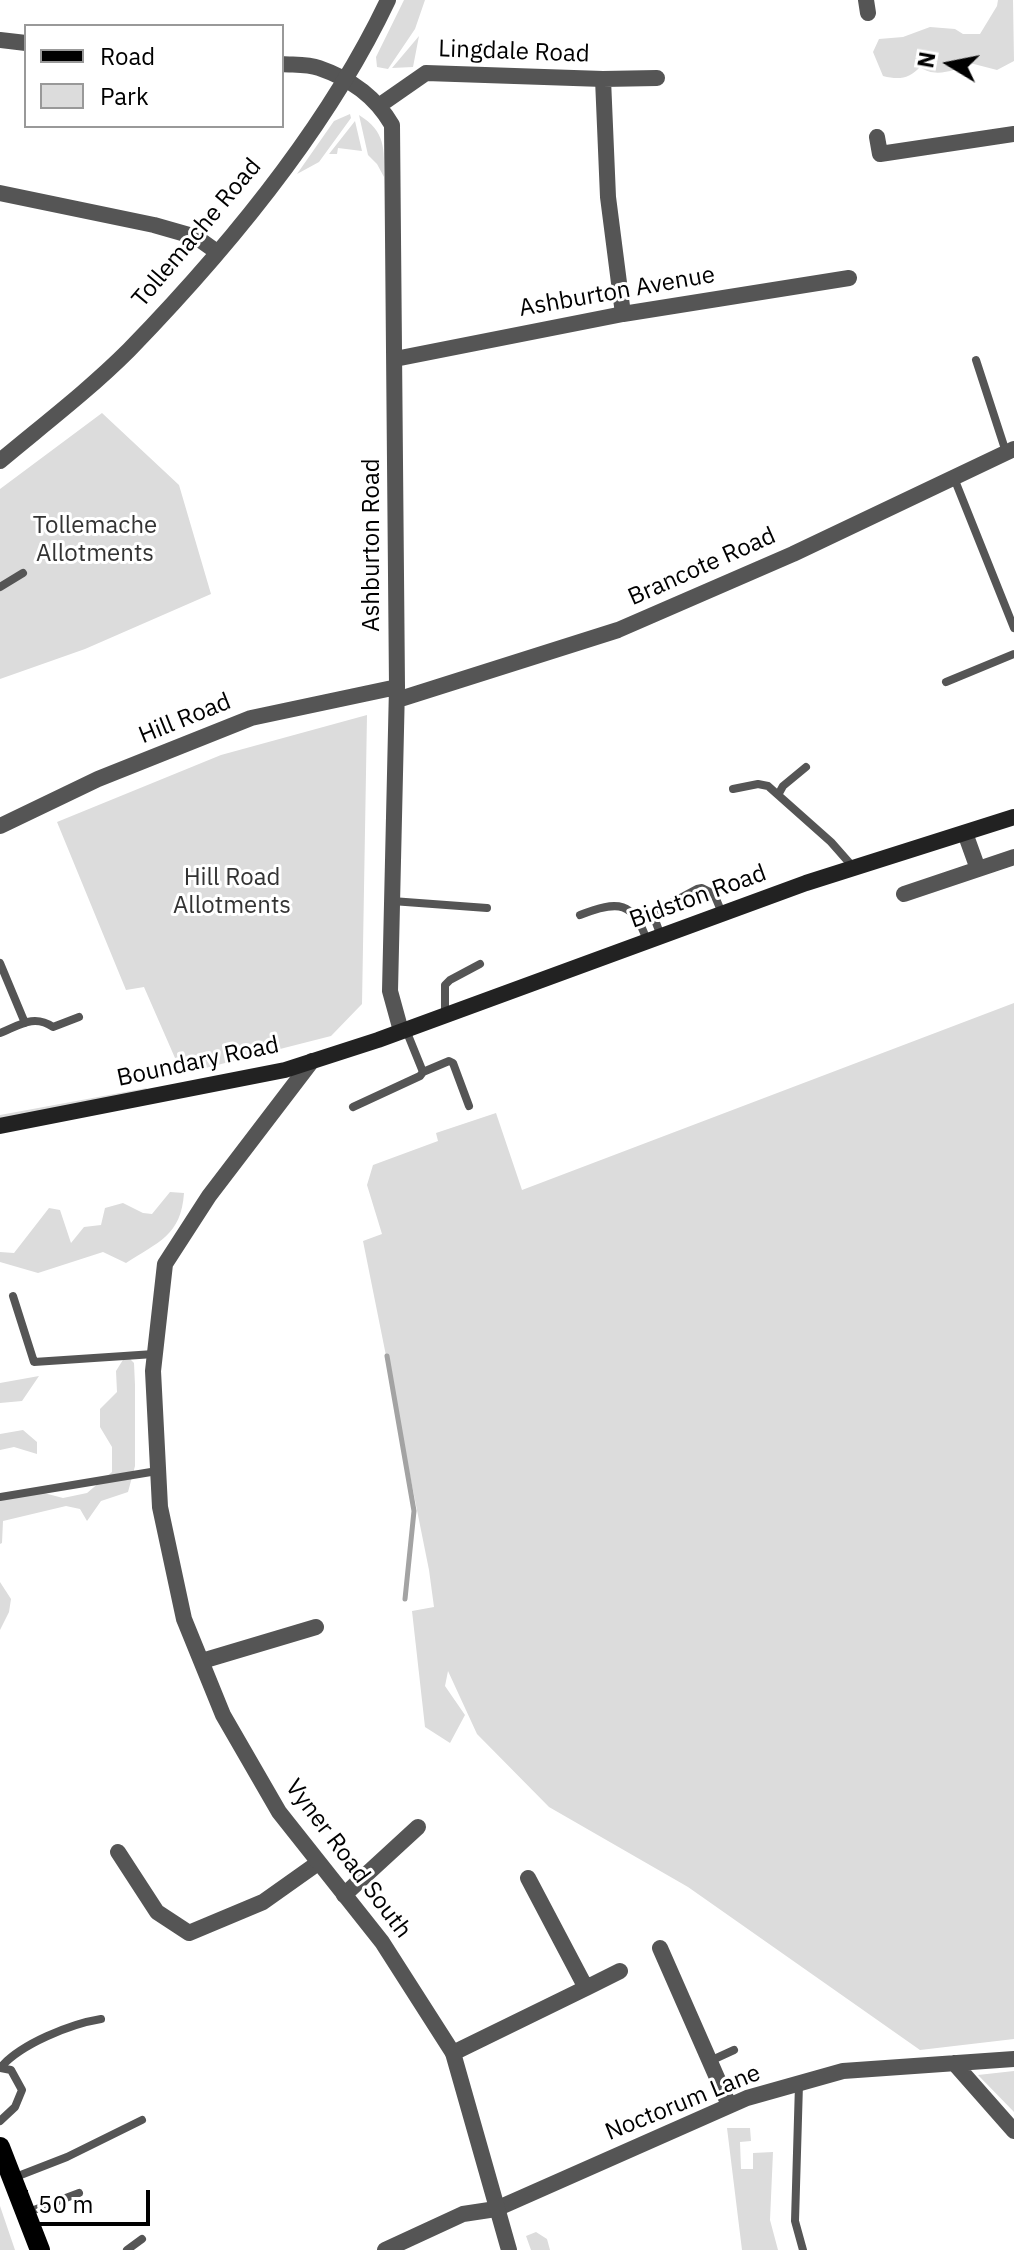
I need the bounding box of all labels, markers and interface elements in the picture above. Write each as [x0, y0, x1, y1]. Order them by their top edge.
legend [24, 24, 284, 128]
north arrow [910, 24, 990, 104]
street label: Lingdale Road [438, 35, 590, 69]
text: Road [100, 40, 155, 72]
text: N [910, 49, 942, 70]
text: Park [100, 80, 149, 112]
street label: Tollemache Road [126, 153, 268, 313]
street label: Ashburton Avenue [517, 261, 717, 323]
street label: Ashburton Road [358, 458, 386, 632]
park label: Tollemache Allotments [33, 512, 157, 568]
street label: Brancote Road [624, 522, 780, 612]
street label: Hill Road [135, 688, 235, 750]
street label: Bidston Road [626, 859, 770, 935]
park label: Hill Road Allotments [173, 864, 291, 920]
street label: Boundary Road [114, 1031, 282, 1093]
street label: Vyner Road South [279, 1774, 417, 1944]
street label: Noctorum Lane [601, 2059, 765, 2147]
scale bar [28, 2174, 154, 2224]
text: 50 m [38, 2188, 93, 2220]

